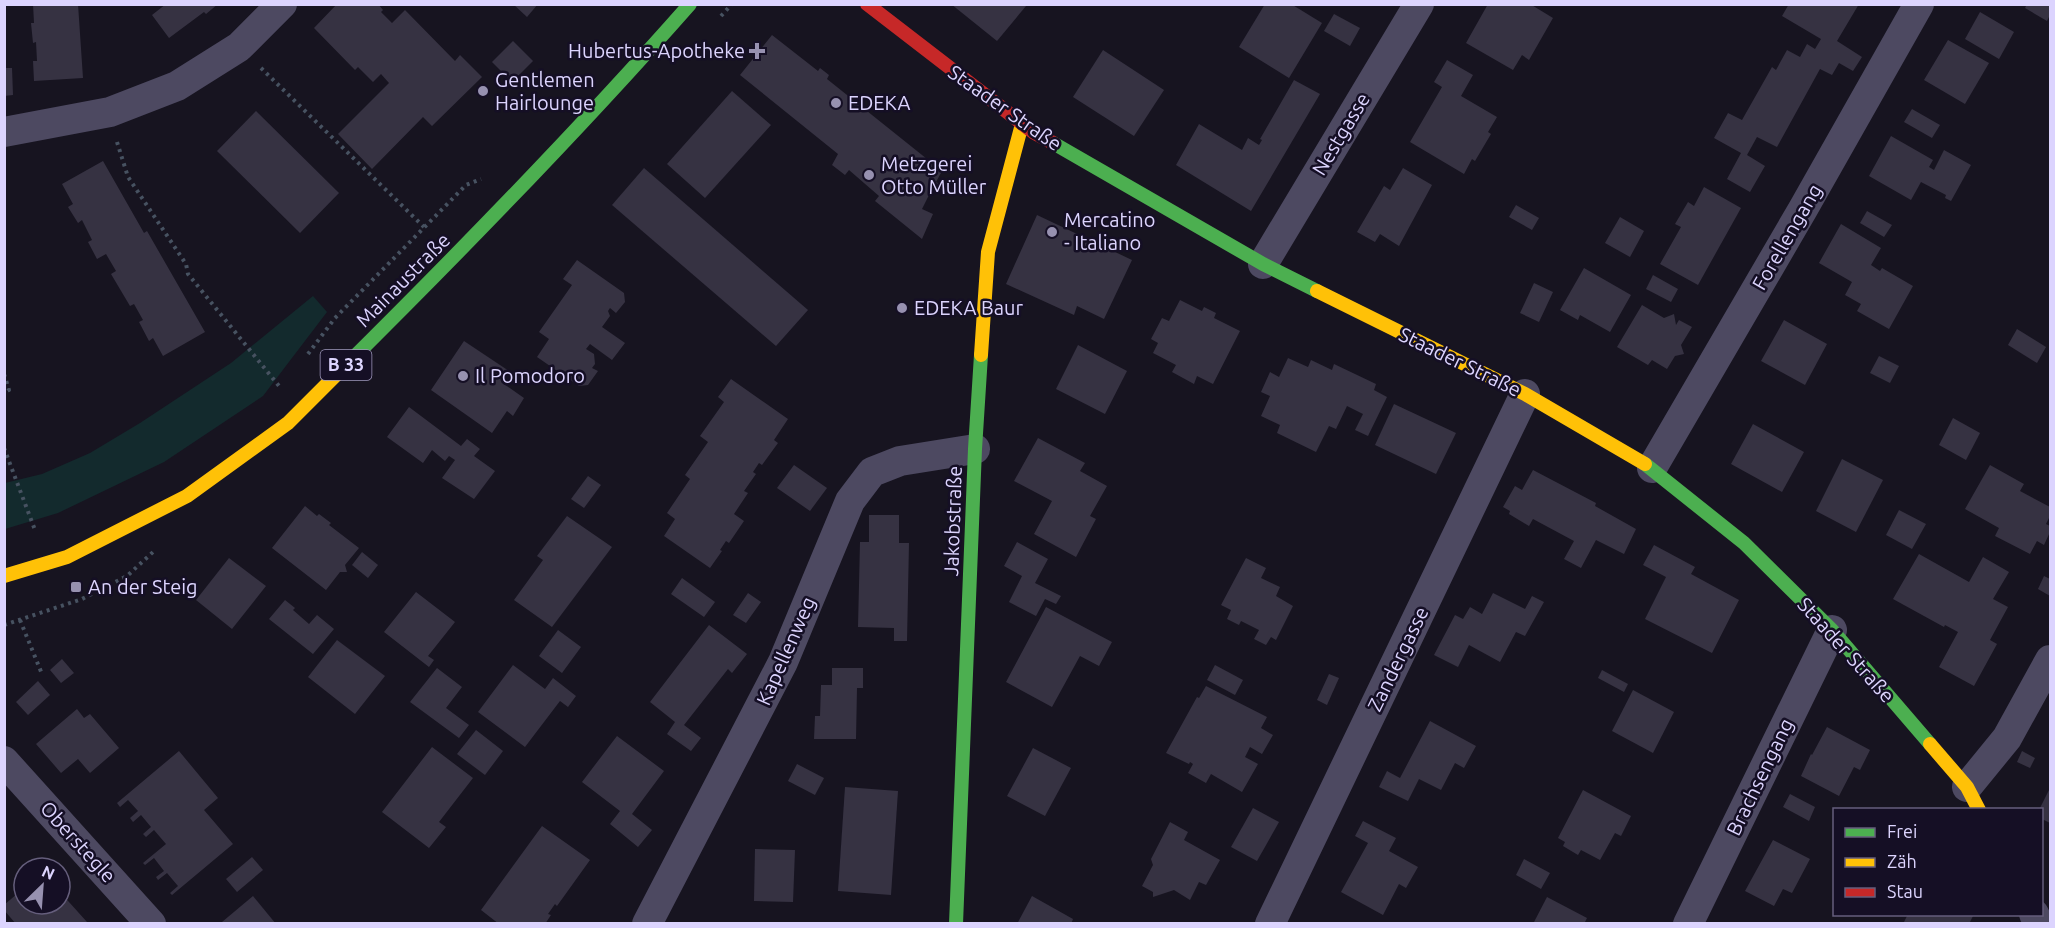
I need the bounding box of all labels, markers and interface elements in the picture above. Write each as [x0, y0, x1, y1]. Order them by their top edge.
place label: Hubertus-Apotheke [568, 39, 745, 62]
marker: Hubertus-Apotheke [750, 44, 764, 58]
street label: Staader Straße [944, 60, 1066, 155]
place label: Gentlemen Hairlounge [495, 68, 595, 114]
marker: Gentlemen Hairlounge [476, 84, 490, 98]
street label: Nestgasse [1307, 88, 1374, 179]
place label: EDEKA [848, 91, 910, 114]
marker: EDEKA [829, 96, 843, 110]
place label: Metzgerei Otto Müller [881, 152, 987, 198]
marker: Metzgerei Otto Müller [862, 168, 876, 182]
street label: Forellengang [1747, 180, 1826, 294]
place label: Mercatino - Italiano [1064, 208, 1155, 254]
marker: Mercatino - Italiano [1045, 225, 1059, 239]
street label: Mainaustraße [351, 228, 454, 331]
place label: EDEKA Baur [914, 296, 1023, 319]
marker: EDEKA Baur [895, 301, 909, 315]
street label: Staader Straße [1395, 322, 1525, 401]
road number: B 33 [320, 350, 372, 380]
place label: Il Pomodoro [475, 364, 585, 387]
marker: Il Pomodoro [456, 369, 470, 383]
street label: Jakobstraße [939, 465, 966, 577]
place label: An der Steig [88, 575, 198, 598]
marker: An der Steig [69, 580, 83, 594]
street label: Kapellenweg [751, 593, 820, 709]
street label: Staader Straße [1793, 593, 1899, 707]
street label: Zandergasse [1362, 603, 1433, 715]
street label: Brachsengang [1721, 715, 1798, 839]
street label: Oberstegle [36, 796, 121, 887]
legend [1833, 808, 2043, 916]
text: Frei [1887, 821, 1917, 841]
text: Zäh [1887, 851, 1917, 871]
north arrow [12, 856, 72, 916]
text: N [39, 862, 58, 883]
text: Stau [1887, 881, 1923, 901]

